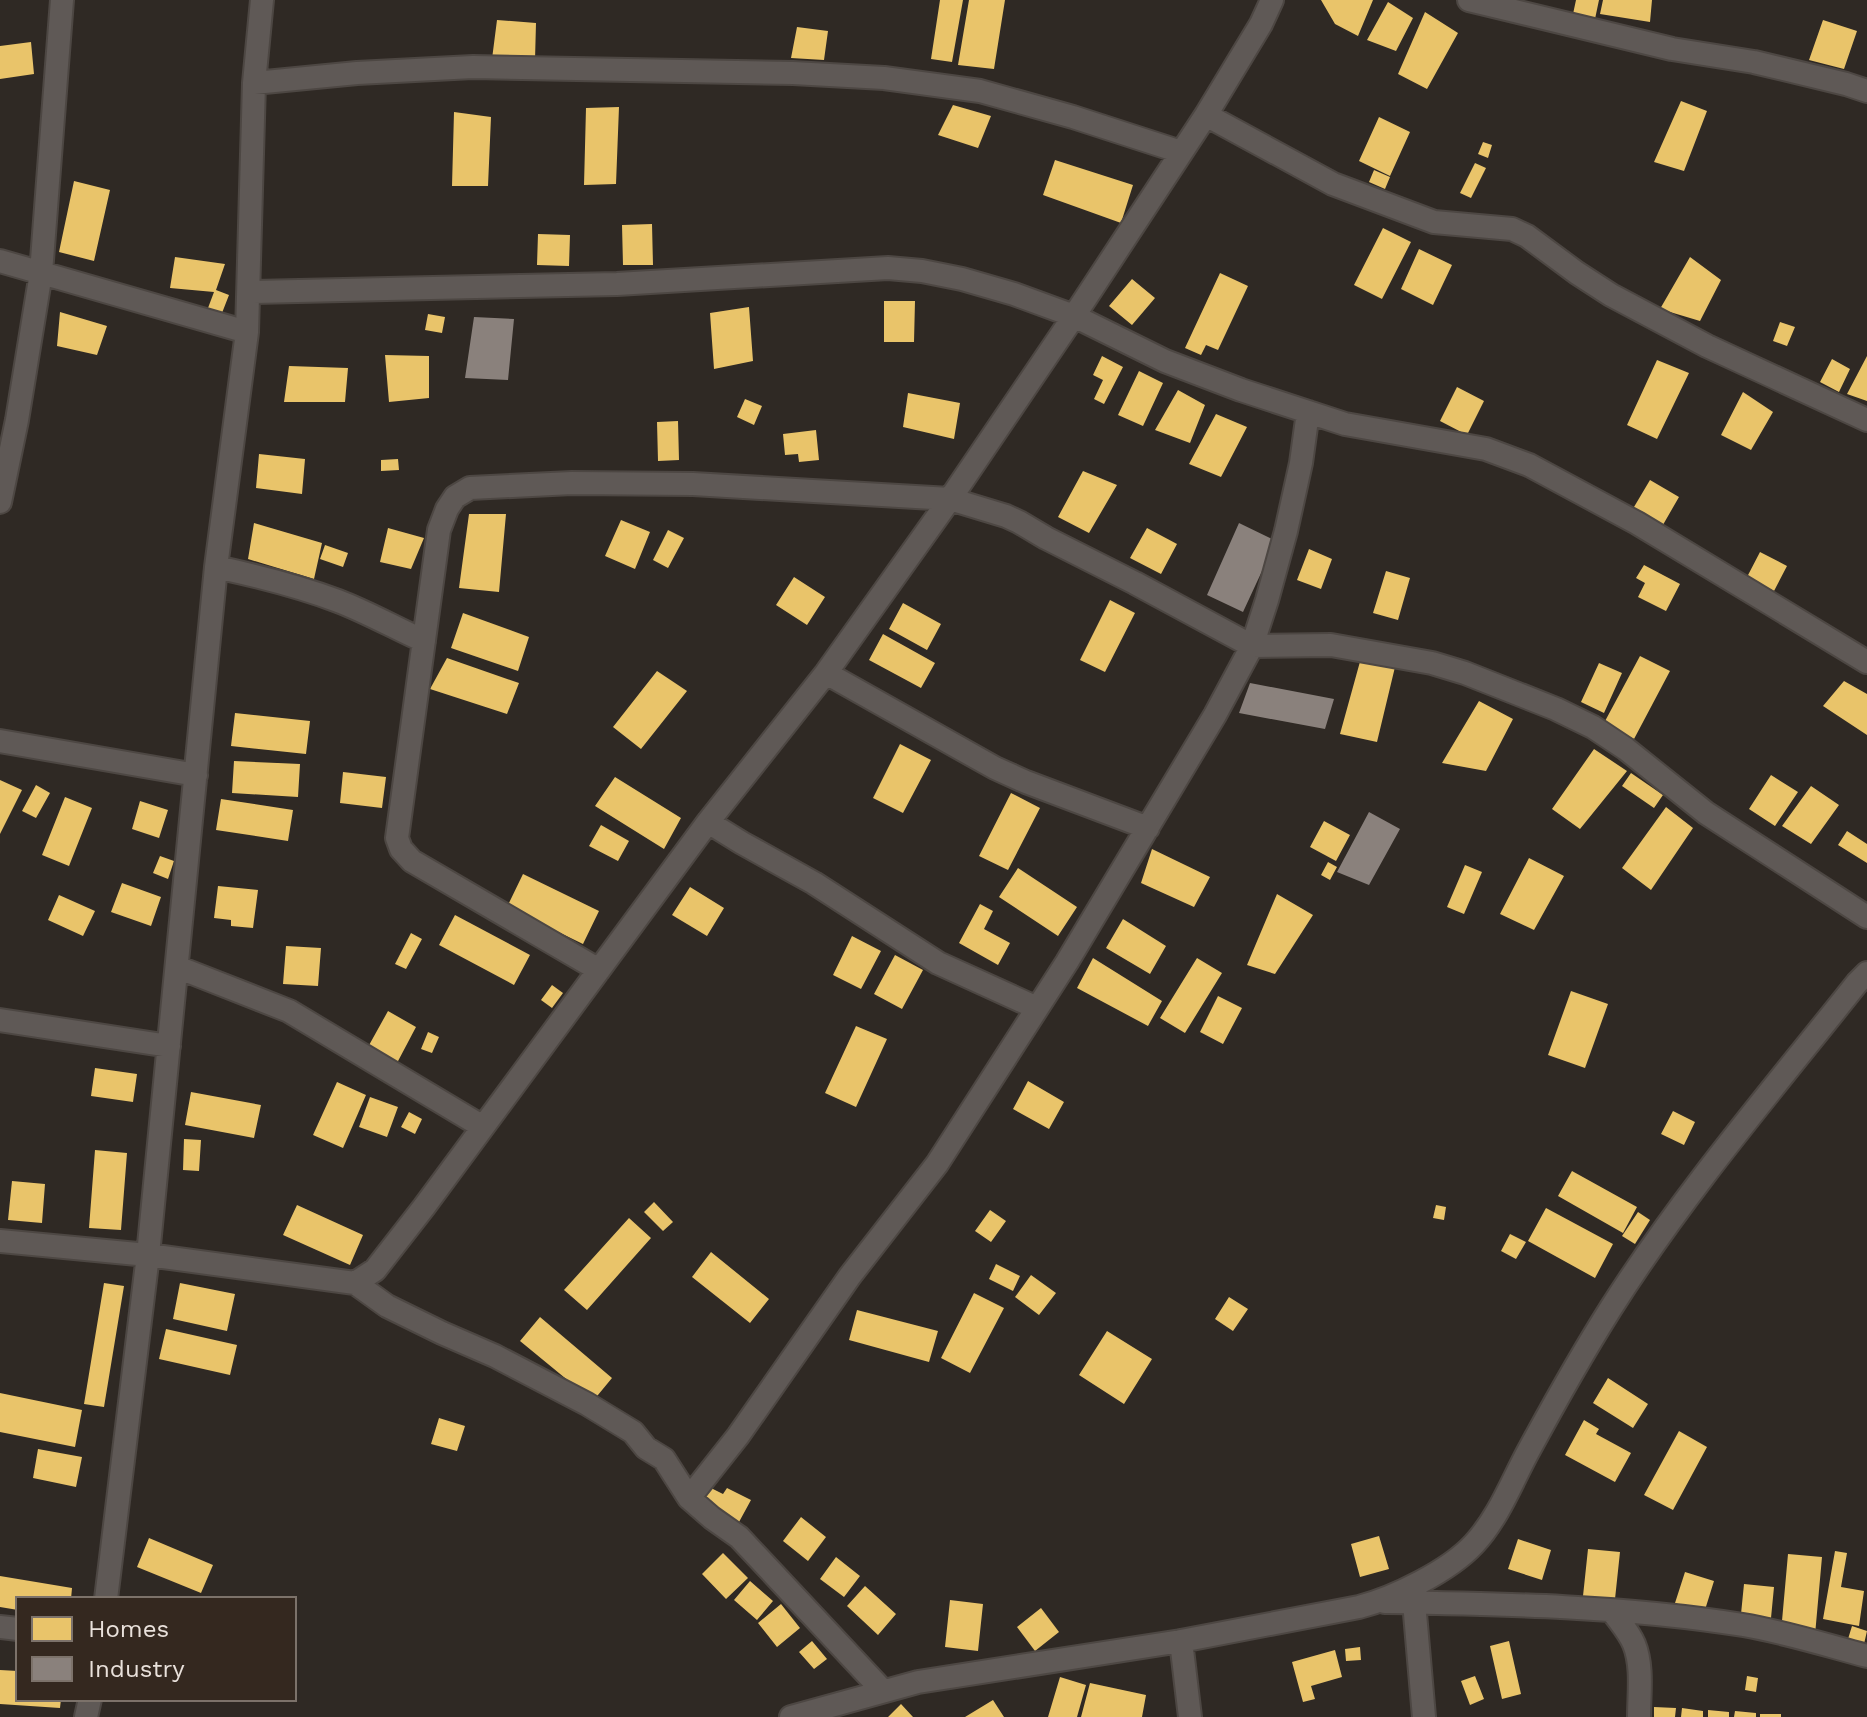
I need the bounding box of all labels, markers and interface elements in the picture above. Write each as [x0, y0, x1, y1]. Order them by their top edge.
legend [16, 1597, 296, 1701]
text: Homes [88, 1615, 169, 1643]
text: Industry [88, 1655, 185, 1683]

